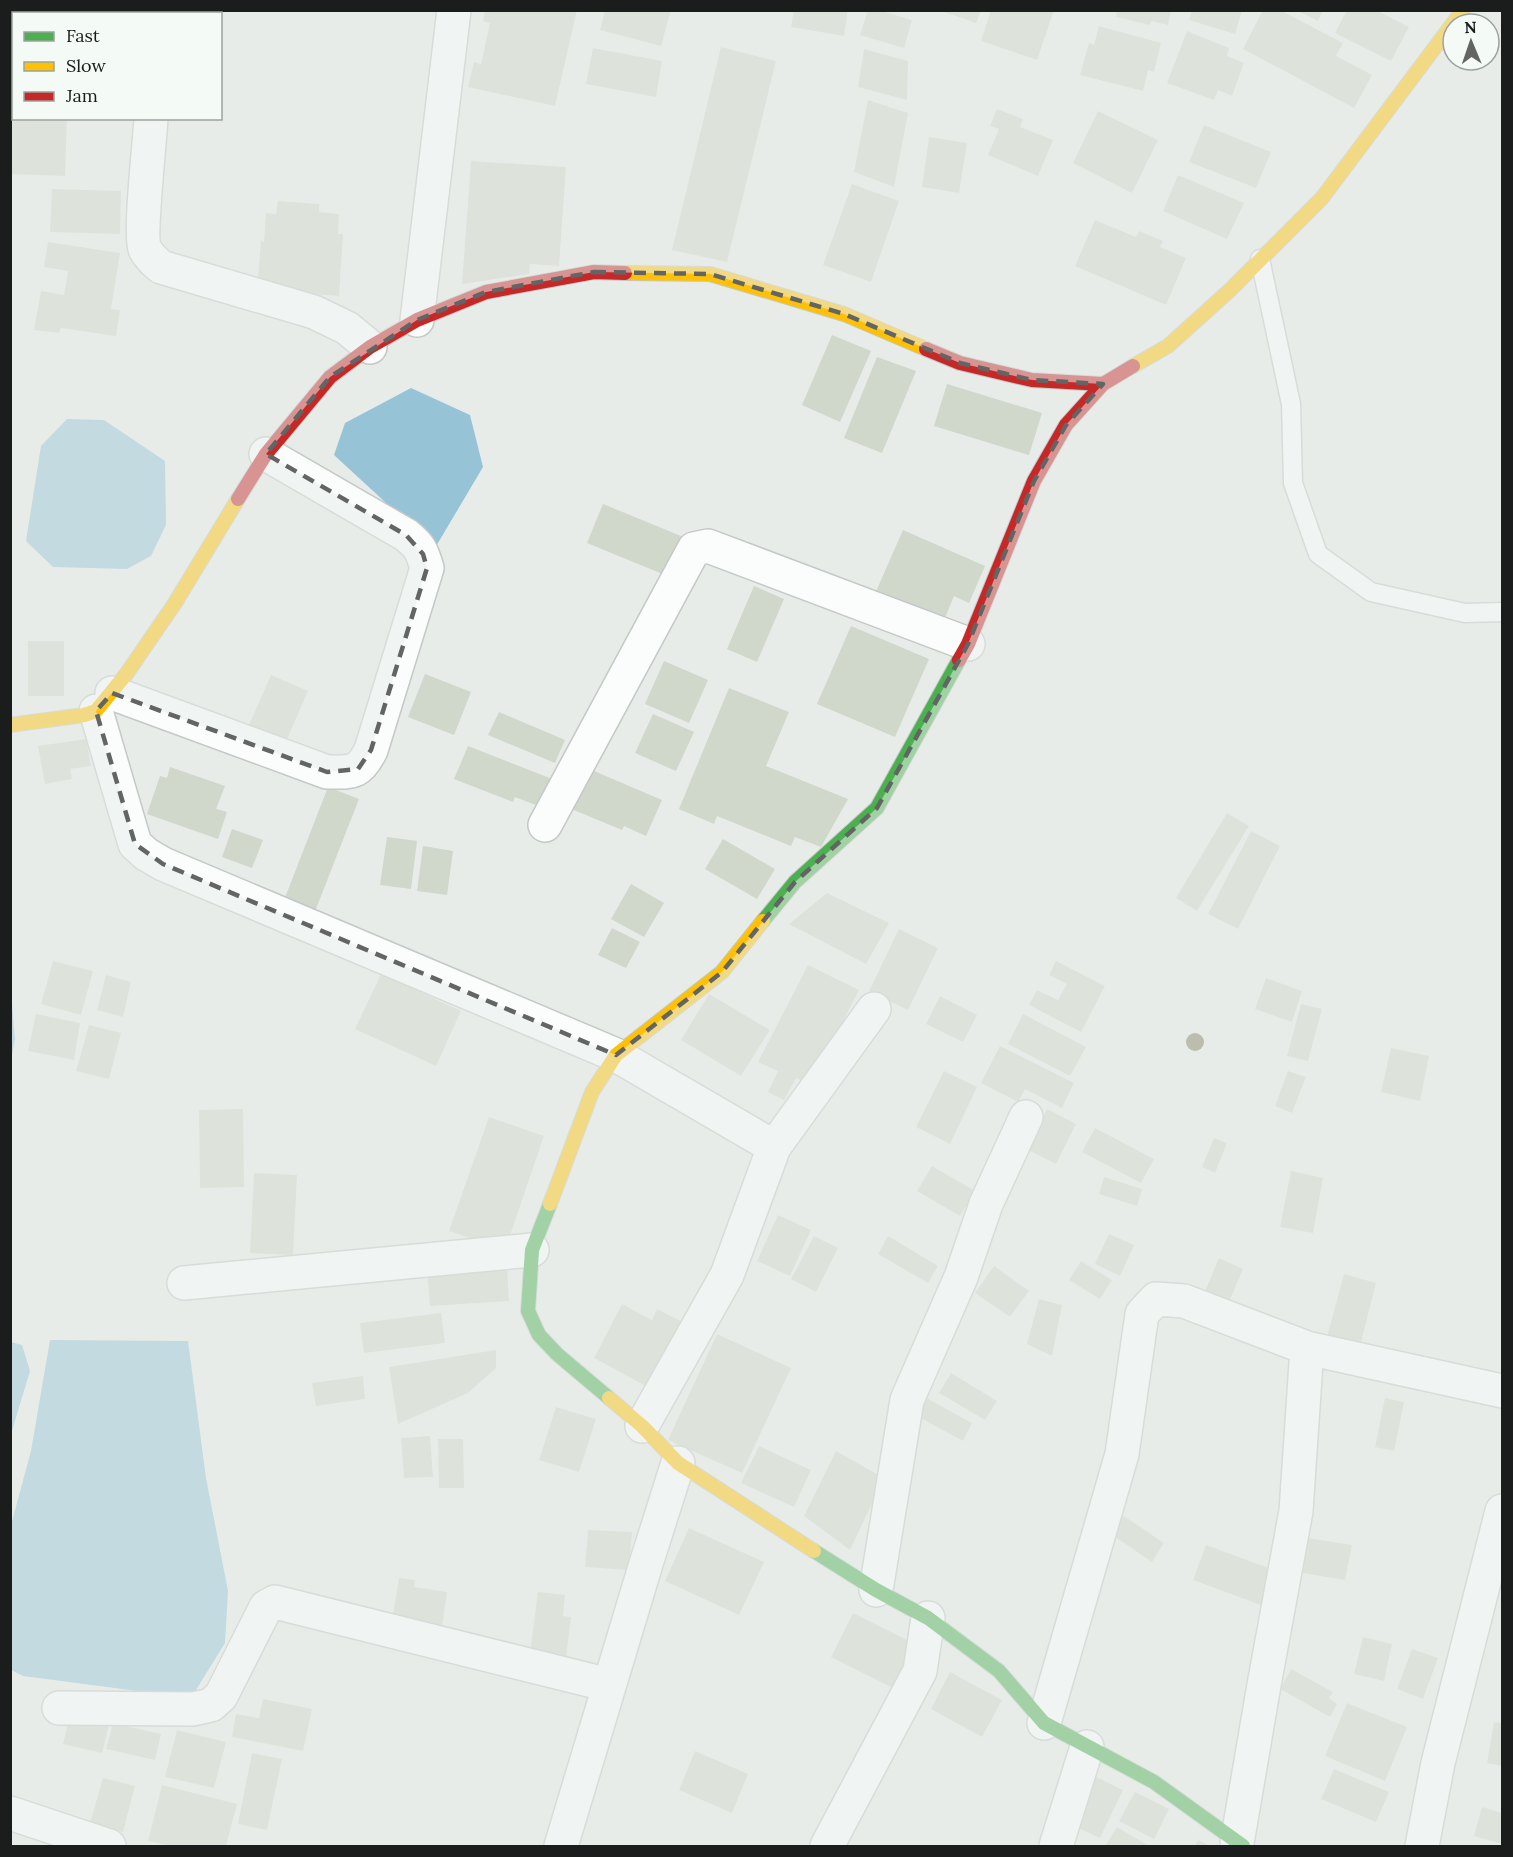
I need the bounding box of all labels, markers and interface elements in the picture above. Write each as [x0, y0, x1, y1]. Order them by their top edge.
legend [12, 12, 222, 120]
north arrow [1441, 12, 1501, 72]
text: N [1464, 17, 1477, 37]
text: Fast [66, 24, 100, 47]
text: Slow [66, 54, 106, 77]
text: Jam [65, 84, 98, 107]

